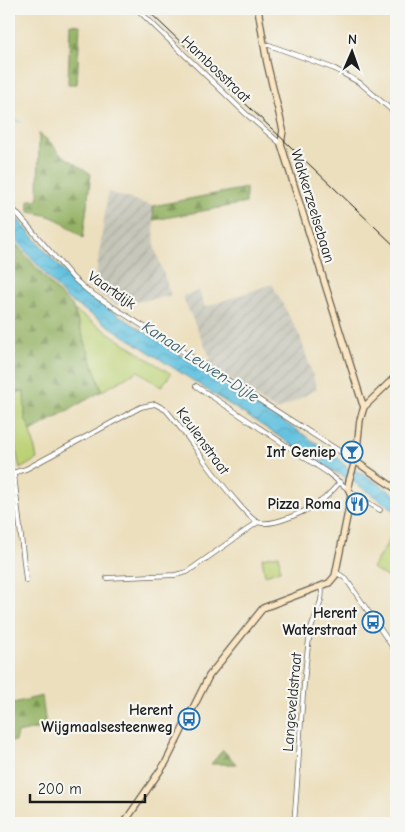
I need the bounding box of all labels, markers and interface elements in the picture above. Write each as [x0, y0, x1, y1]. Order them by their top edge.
north arrow [328, 28, 378, 78]
text: N [348, 31, 357, 48]
street label: Hambosstraat [178, 32, 255, 107]
street label: Wakkerzeelsebaan [287, 147, 339, 265]
street label: Vaartdijk [84, 267, 140, 313]
water label: Kanaal Leuven-Dijle [139, 317, 262, 406]
street label: Keulenstraat [173, 404, 234, 479]
bar icon: Int Geniep [340, 440, 364, 464]
place label: Int Geniep [267, 443, 336, 461]
restaurant icon: Pizza Roma [345, 492, 369, 516]
place label: Pizza Roma [267, 495, 341, 513]
place label: Herent Waterstraat [282, 604, 358, 639]
bus stop icon: Herent Waterstraat [361, 610, 385, 634]
street label: Langeveldstraat [279, 651, 305, 752]
place label: Herent Wijgmaalsesteenweg [41, 701, 174, 736]
bus stop icon: Herent Wijgmaalsesteenweg [177, 707, 201, 731]
scale bar [30, 772, 145, 804]
text: 200 m [38, 780, 82, 798]

